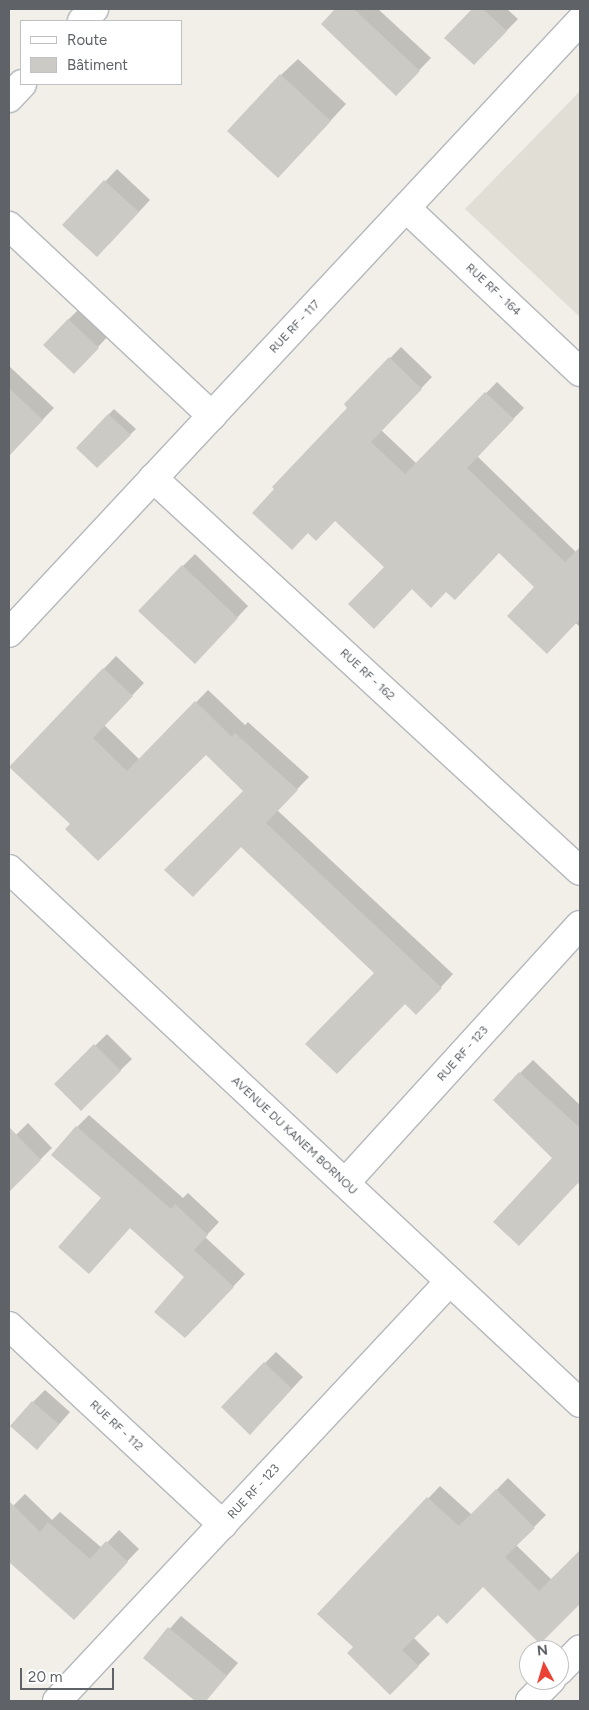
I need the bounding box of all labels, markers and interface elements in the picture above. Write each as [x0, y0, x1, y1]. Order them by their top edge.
legend [20, 20, 182, 85]
text: Route [67, 31, 107, 49]
text: Bâtiment [67, 56, 128, 74]
street label: RUE RF - 164 [462, 261, 524, 319]
street label: RUE RF - 117 [267, 297, 323, 357]
street label: RUE RF - 162 [337, 646, 397, 704]
street label: RUE RF - 123 [434, 1023, 492, 1085]
street label: AVENUE DU KANEM BORNOU [228, 1074, 360, 1198]
street label: RUE RF - 112 [86, 1398, 146, 1454]
street label: RUE RF - 123 [225, 1462, 283, 1522]
north arrow [519, 1640, 569, 1690]
text: N [536, 1642, 549, 1660]
scale bar [22, 1658, 116, 1690]
text: 20 m [28, 1668, 62, 1686]

